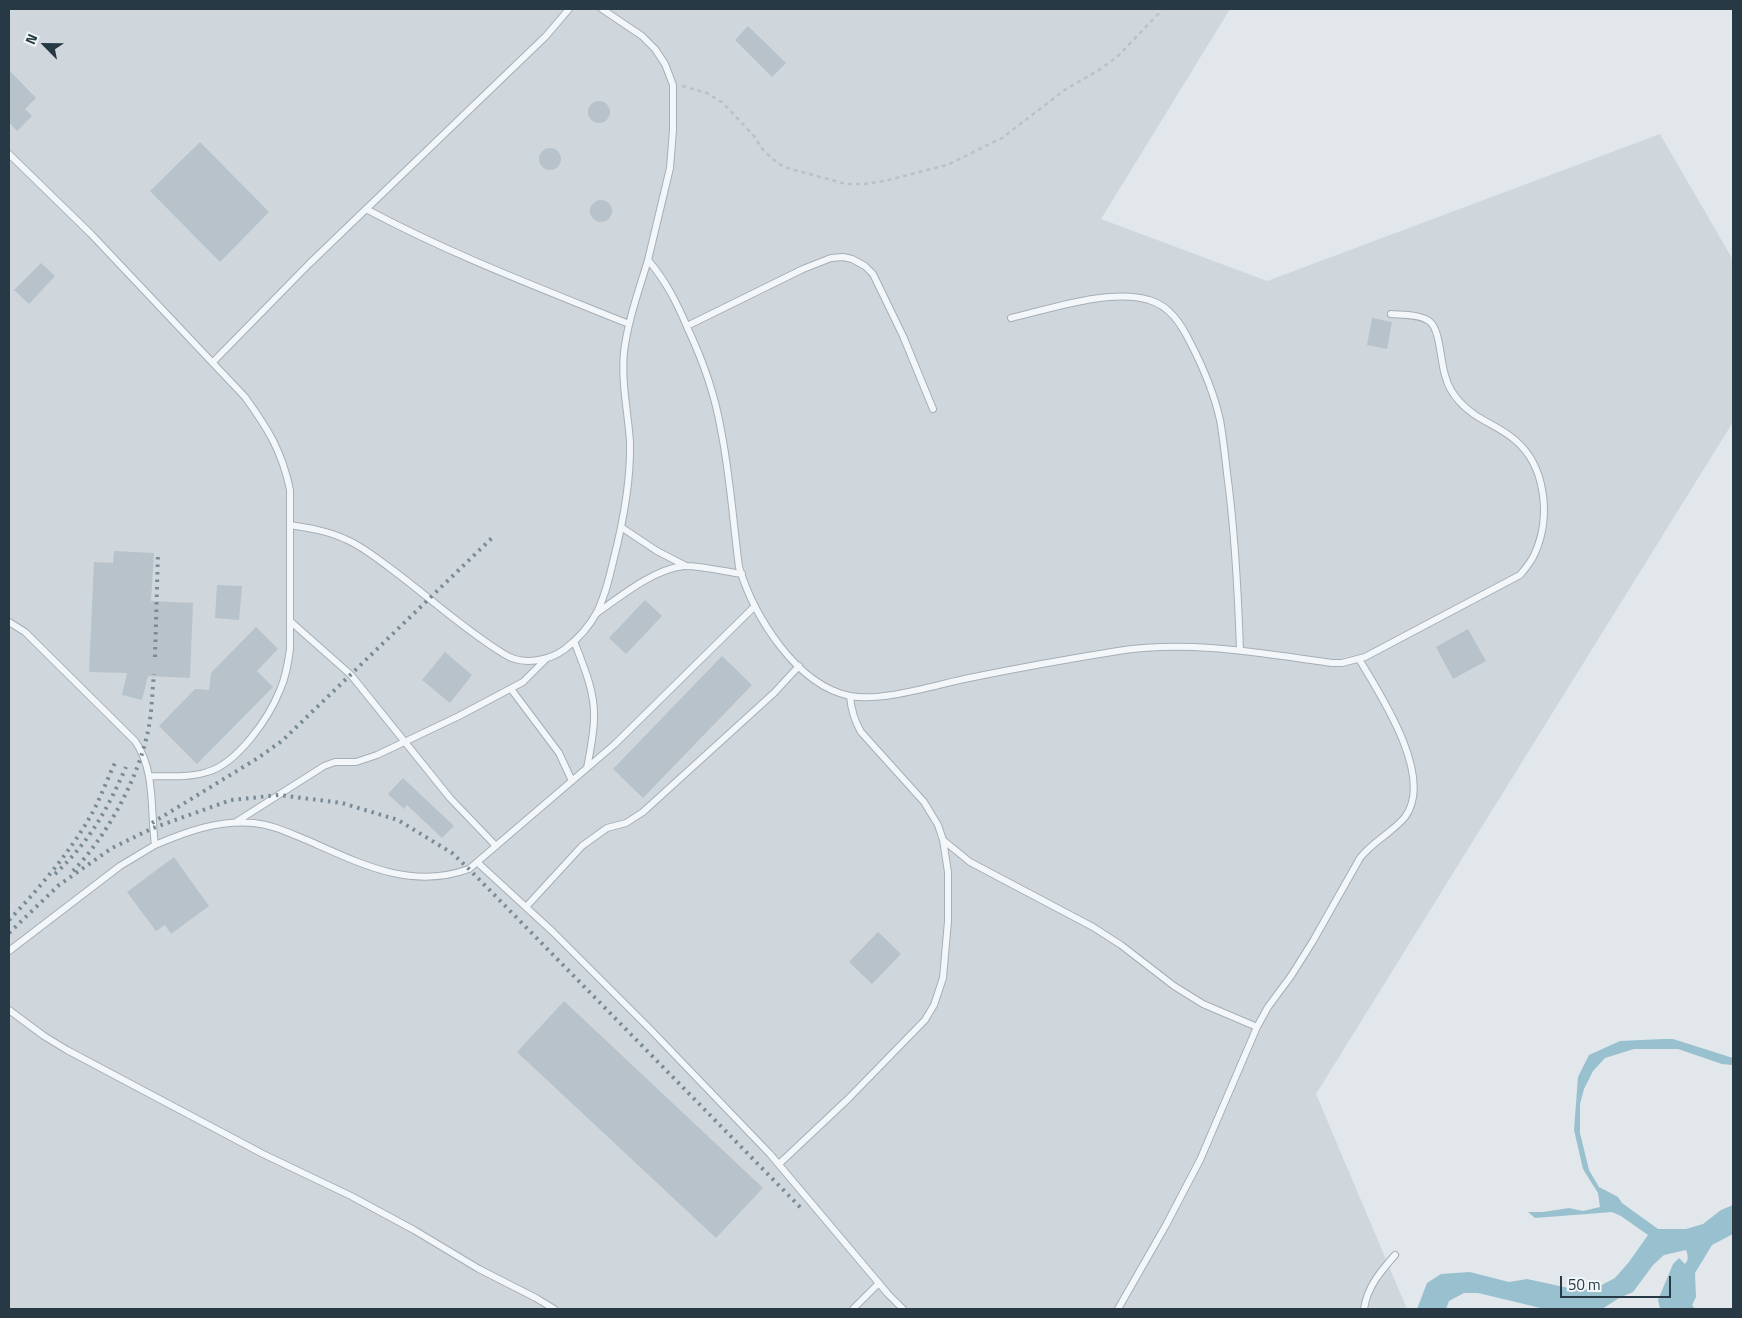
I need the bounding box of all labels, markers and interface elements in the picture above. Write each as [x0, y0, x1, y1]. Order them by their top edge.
north arrow [20, 20, 70, 70]
text: N [19, 30, 42, 48]
scale bar [1562, 1266, 1673, 1298]
text: 50 m [1568, 1273, 1601, 1296]

